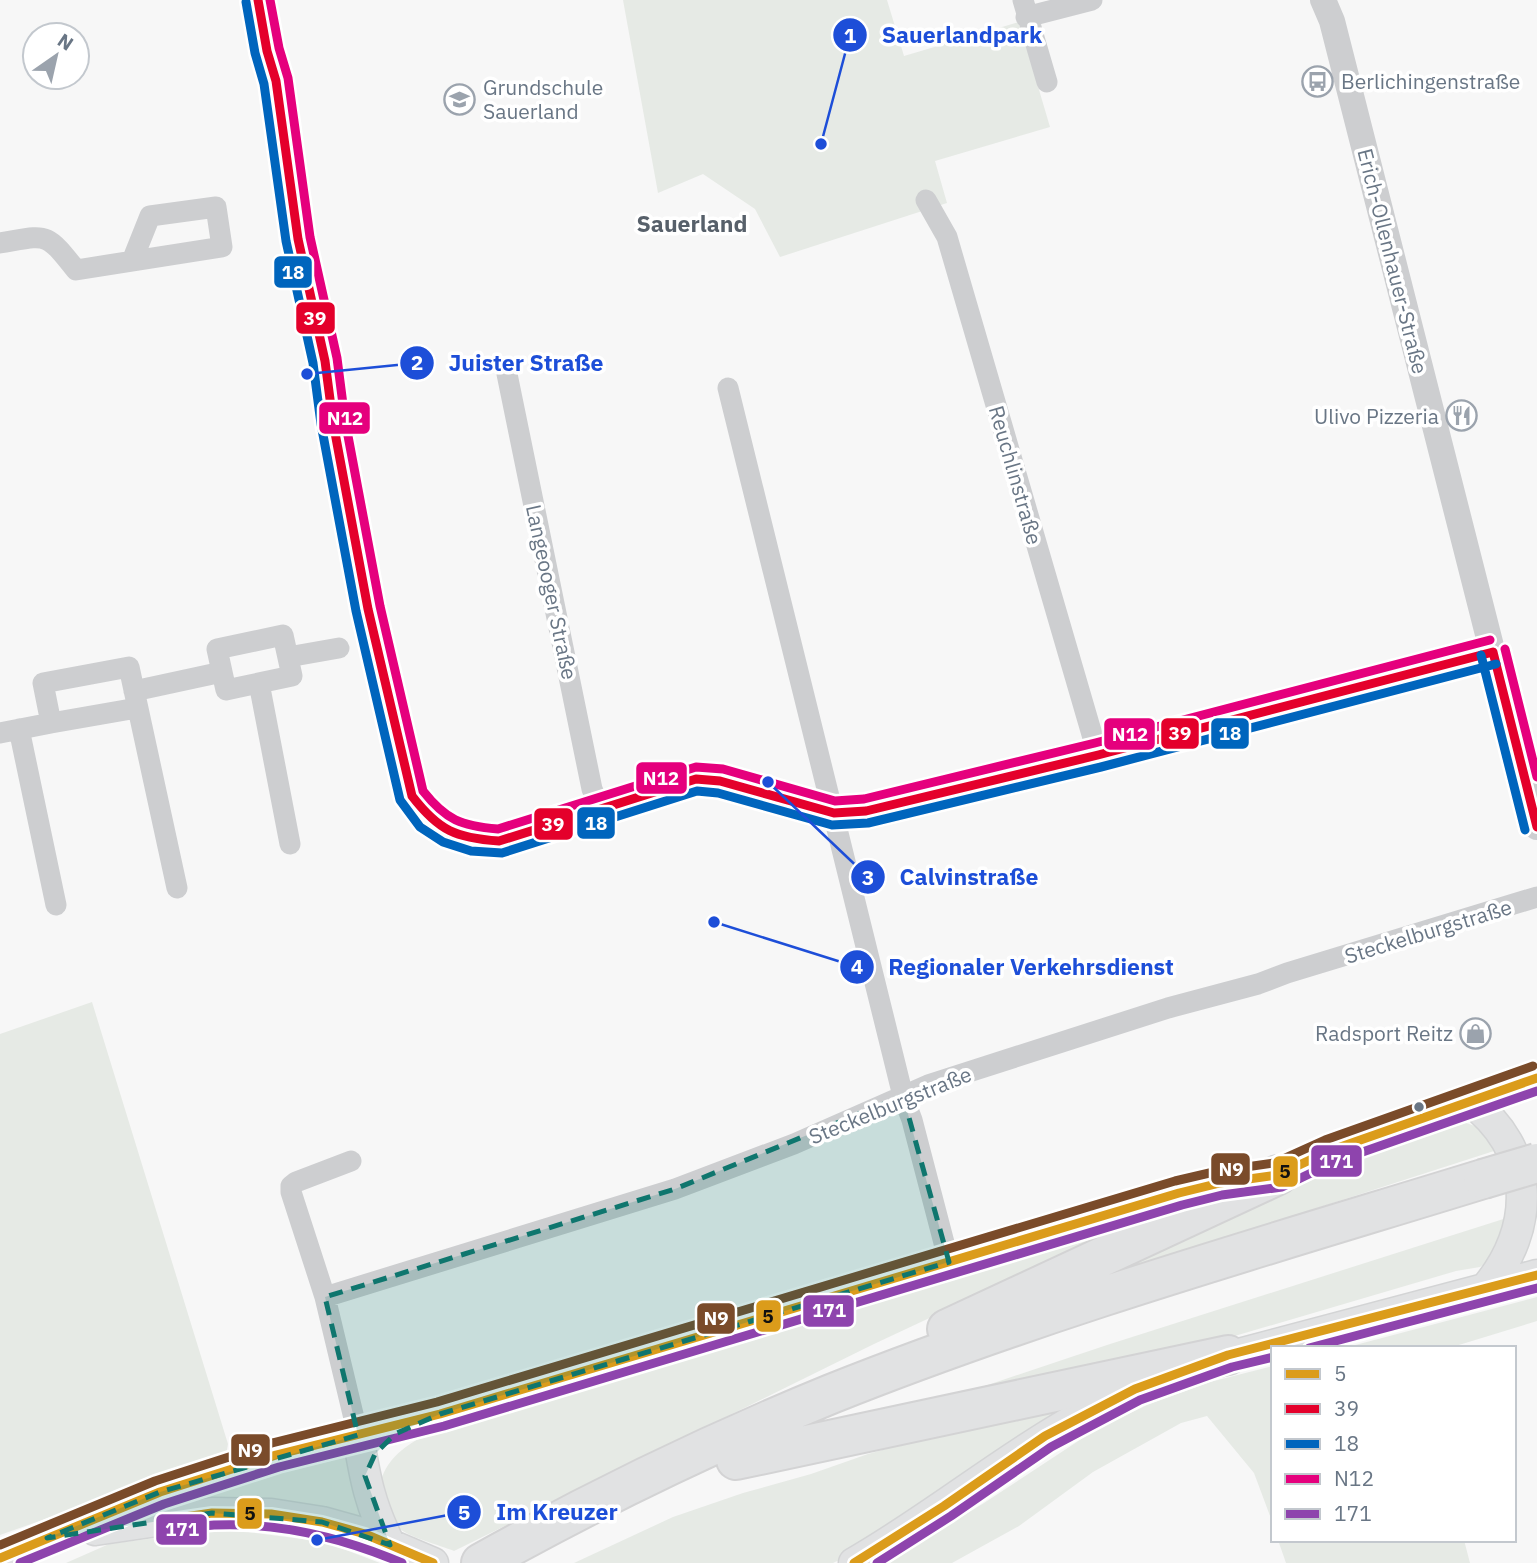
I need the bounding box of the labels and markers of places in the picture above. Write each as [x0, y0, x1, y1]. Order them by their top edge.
callout: Sauerlandpark [832, 13, 1056, 57]
bus stop icon: Berlichingenstraße [1301, 64, 1335, 98]
place label: Berlichingenstraße [1341, 67, 1520, 95]
place label: Grundschule Sauerland [483, 73, 603, 125]
school or university icon: Grundschule Sauerland [443, 82, 477, 116]
callout: Juister Straße [400, 341, 618, 385]
restaurant icon: Ulivo Pizzeria [1445, 399, 1479, 433]
place label: Ulivo Pizzeria [1314, 402, 1439, 430]
callout: Calvinstraße [851, 855, 1052, 899]
callout: Regionaler Verkehrsdienst [839, 945, 1188, 989]
shop icon: Radsport Reitz [1459, 1016, 1493, 1050]
place label: Radsport Reitz [1315, 1019, 1453, 1047]
unlabelled marker [1412, 1100, 1426, 1114]
callout: Im Kreuzer [447, 1490, 631, 1534]

